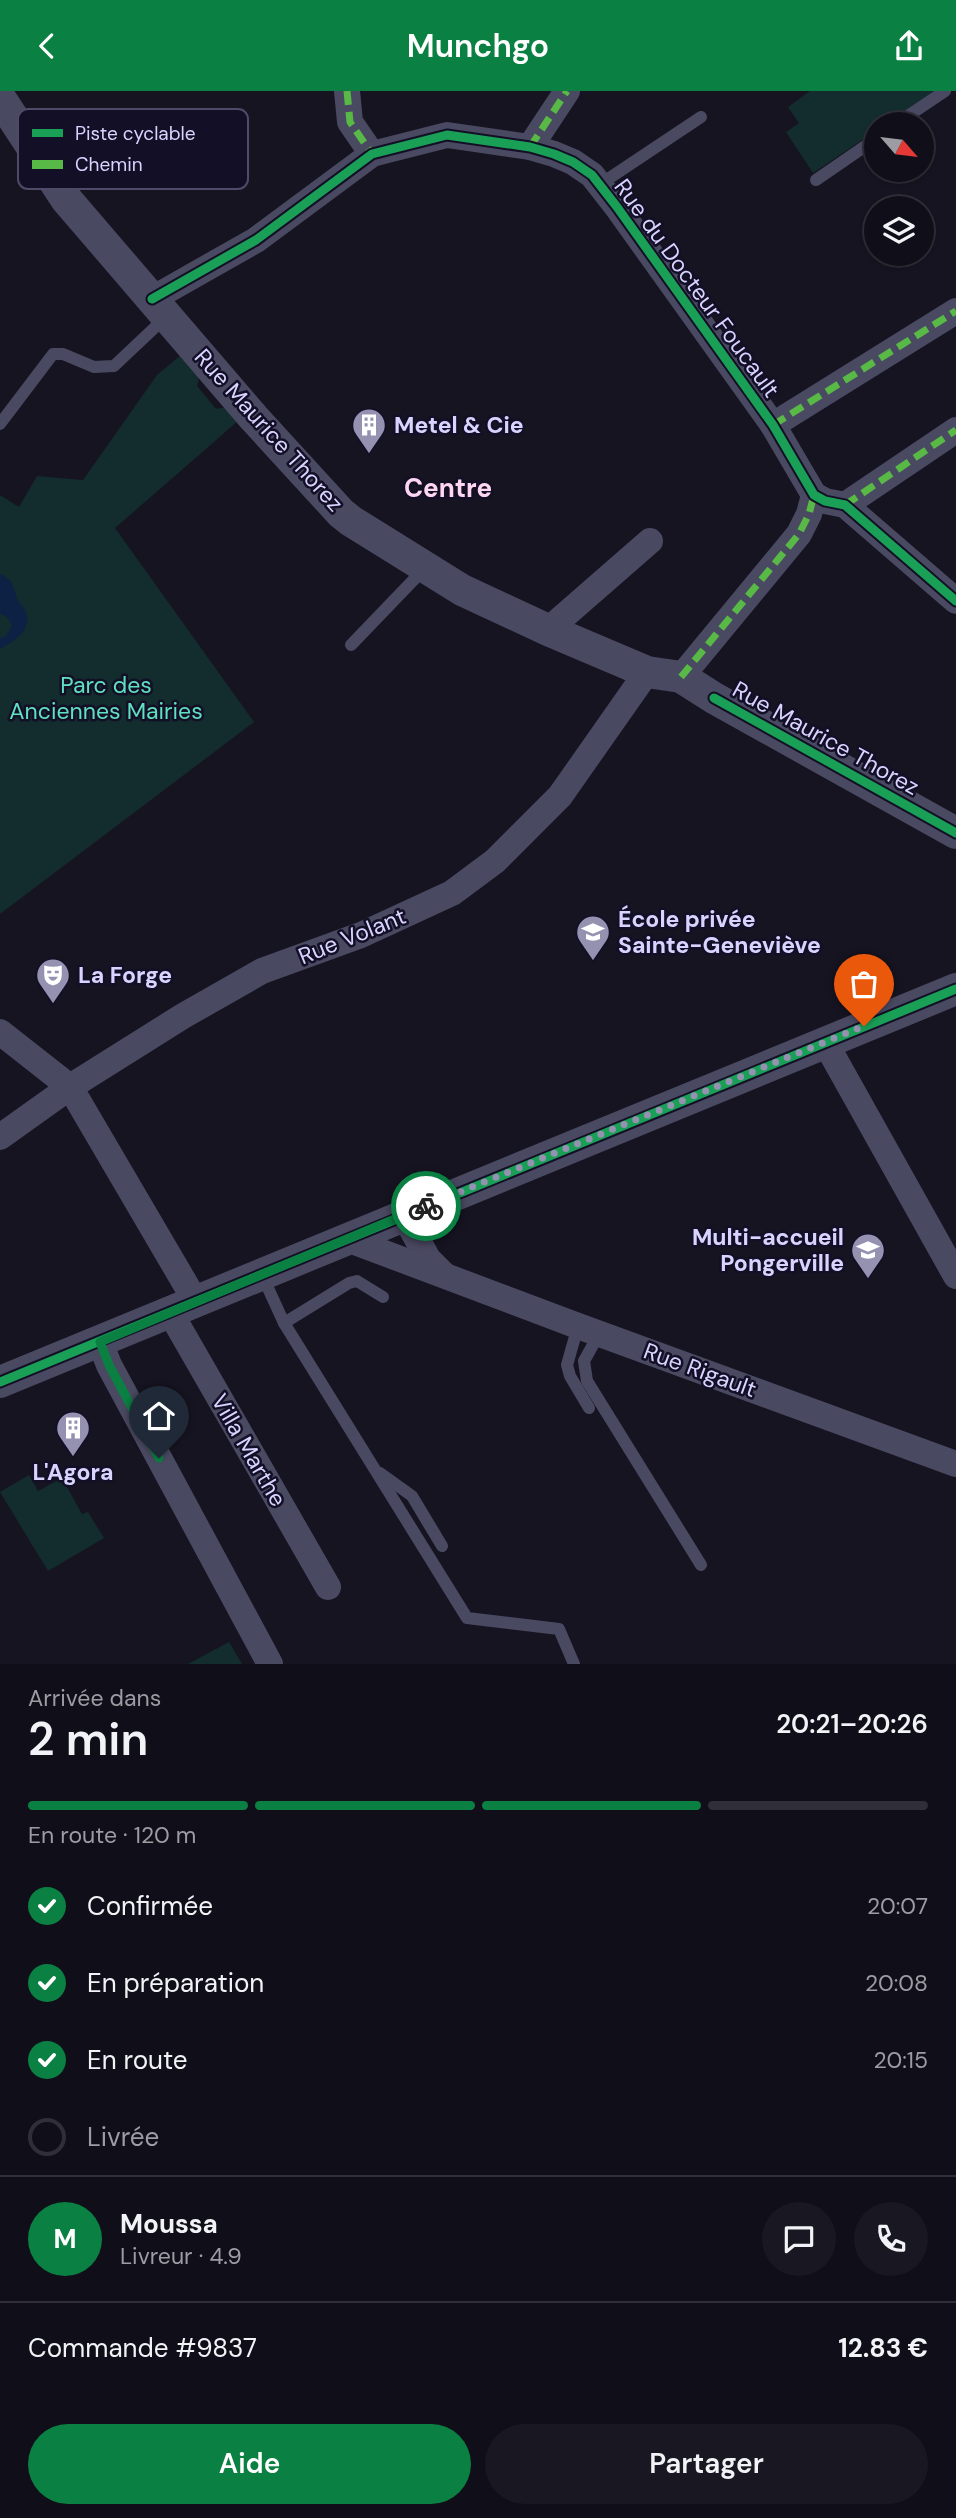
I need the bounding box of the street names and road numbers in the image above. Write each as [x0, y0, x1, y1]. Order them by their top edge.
street label: Rue du Docteur Foucault [607, 173, 787, 403]
street label: Rue Maurice Thorez [188, 342, 350, 518]
street label: Rue Maurice Thorez [727, 674, 925, 802]
street label: Rue Volant [294, 901, 410, 971]
street label: Rue Rigault [639, 1336, 761, 1404]
street label: Villa Marthe [205, 1388, 293, 1512]

